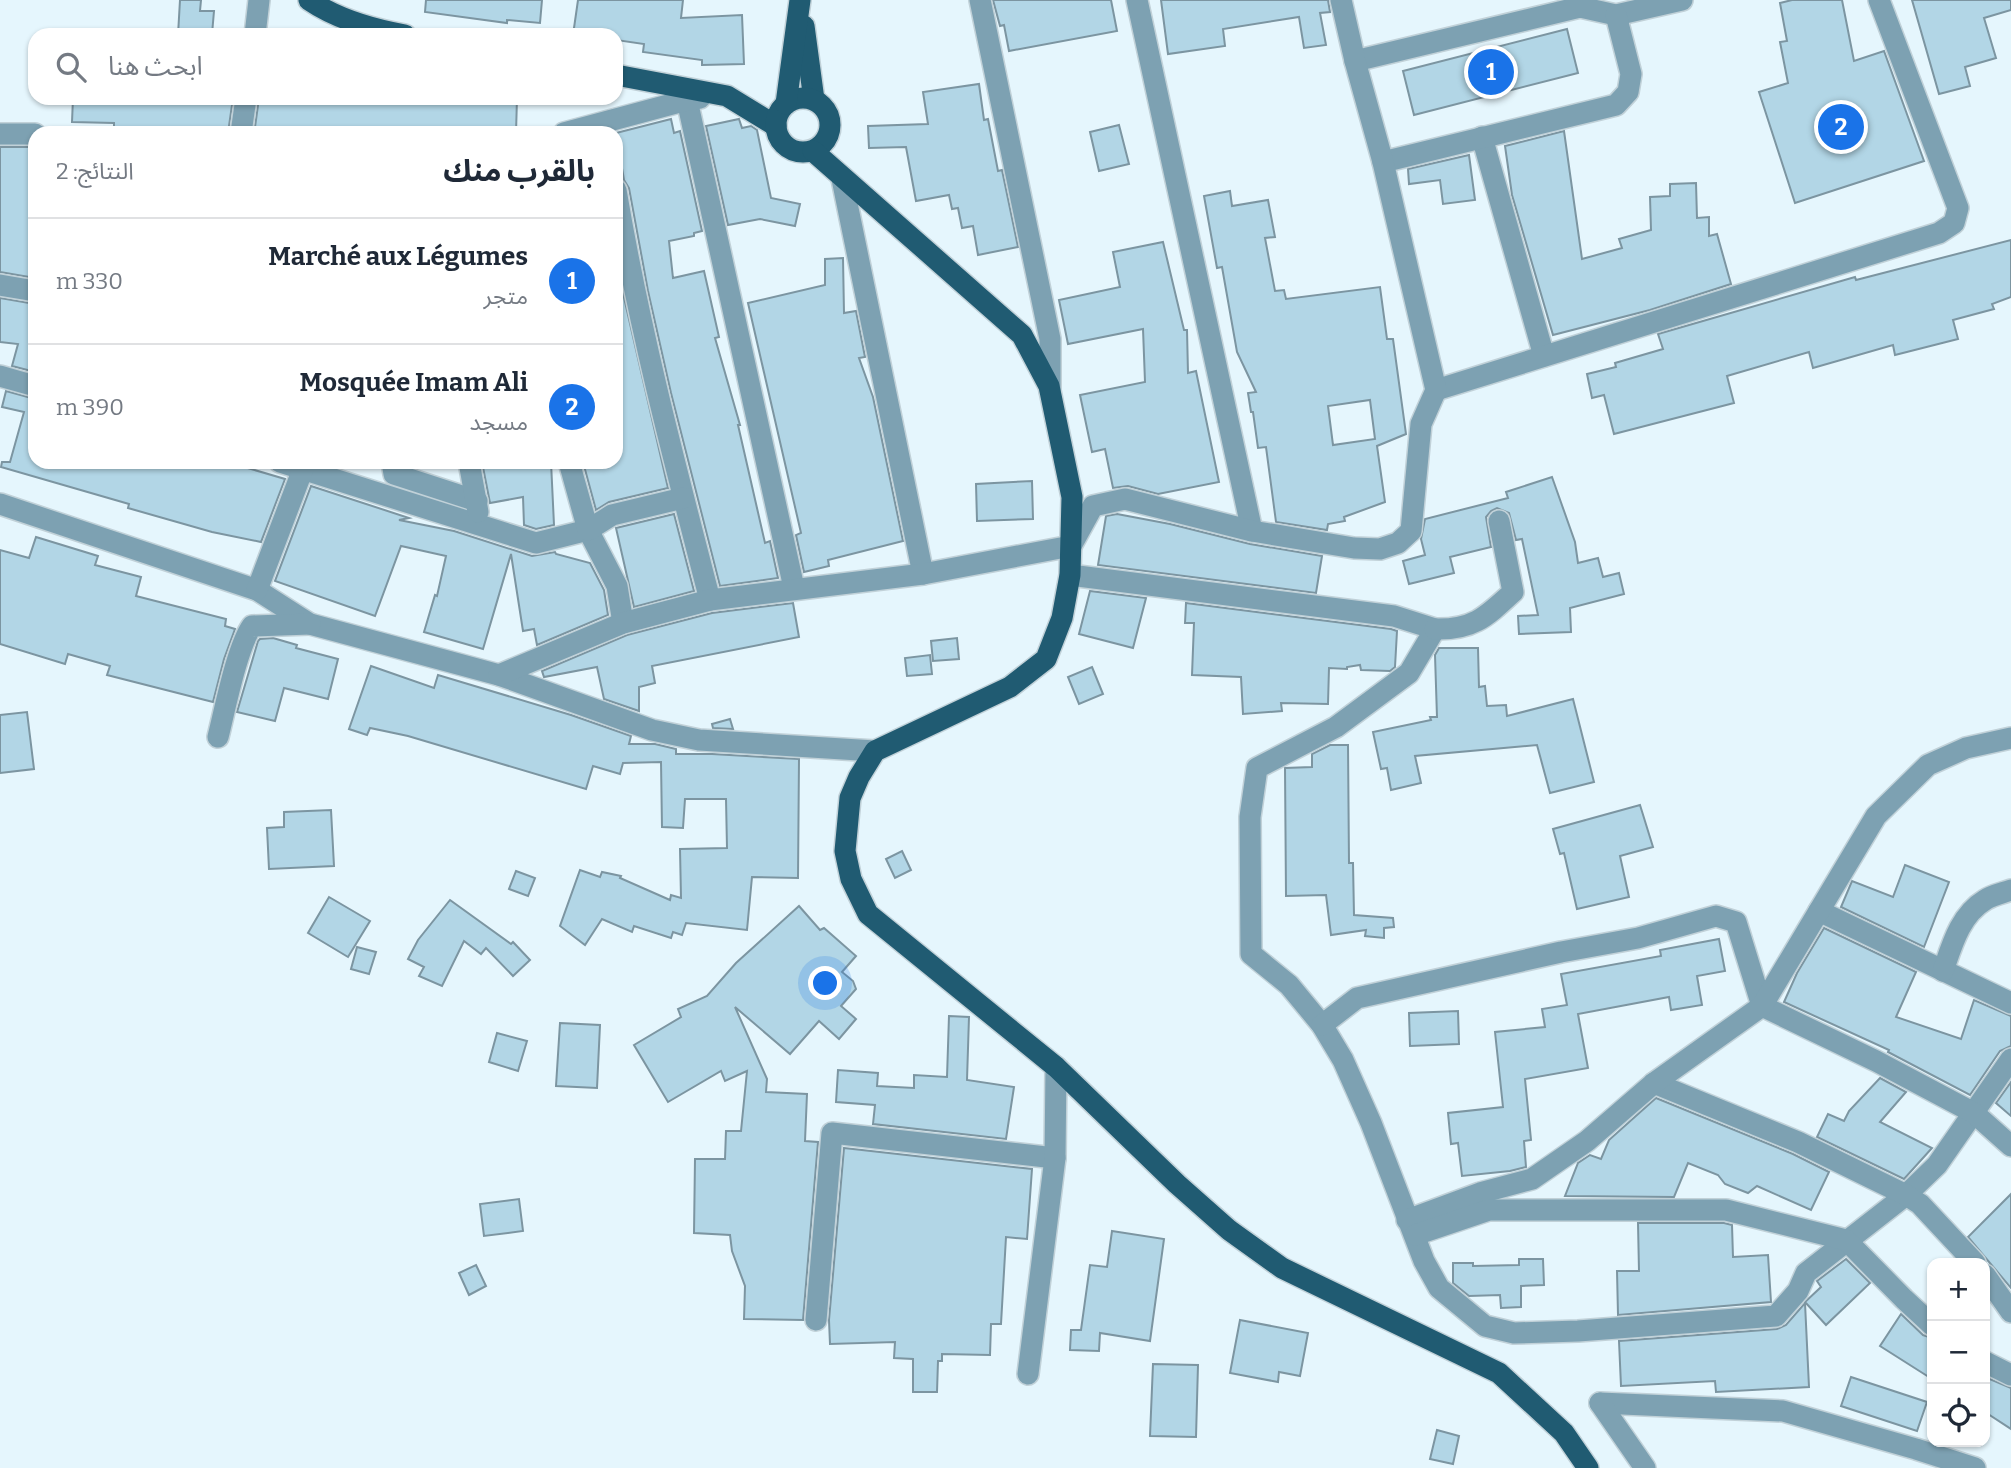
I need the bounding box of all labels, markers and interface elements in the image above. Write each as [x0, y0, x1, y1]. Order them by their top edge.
search box [28, 28, 623, 105]
pin: 1 [1468, 46, 1514, 98]
icon: search [52, 48, 90, 86]
text: ابحث هنا [108, 51, 203, 82]
pin: 2 [1818, 101, 1864, 153]
text: بالقرب منك [443, 153, 595, 189]
text: النتائج: 2 [56, 157, 134, 185]
text: Marché aux Légumes [268, 241, 528, 272]
text: 330 m [56, 267, 123, 295]
text: 1 [567, 267, 577, 295]
text: متجر [484, 282, 528, 310]
text: Mosquée Imam Ali [300, 367, 528, 398]
text: 390 m [56, 393, 124, 421]
text: 2 [566, 393, 578, 421]
text: مسجد [469, 408, 528, 436]
your location [808, 966, 842, 1000]
map controls [1927, 1258, 1990, 1447]
button: + [1927, 1258, 1990, 1321]
button: − [1927, 1321, 1990, 1384]
button: locate [1927, 1384, 1990, 1447]

